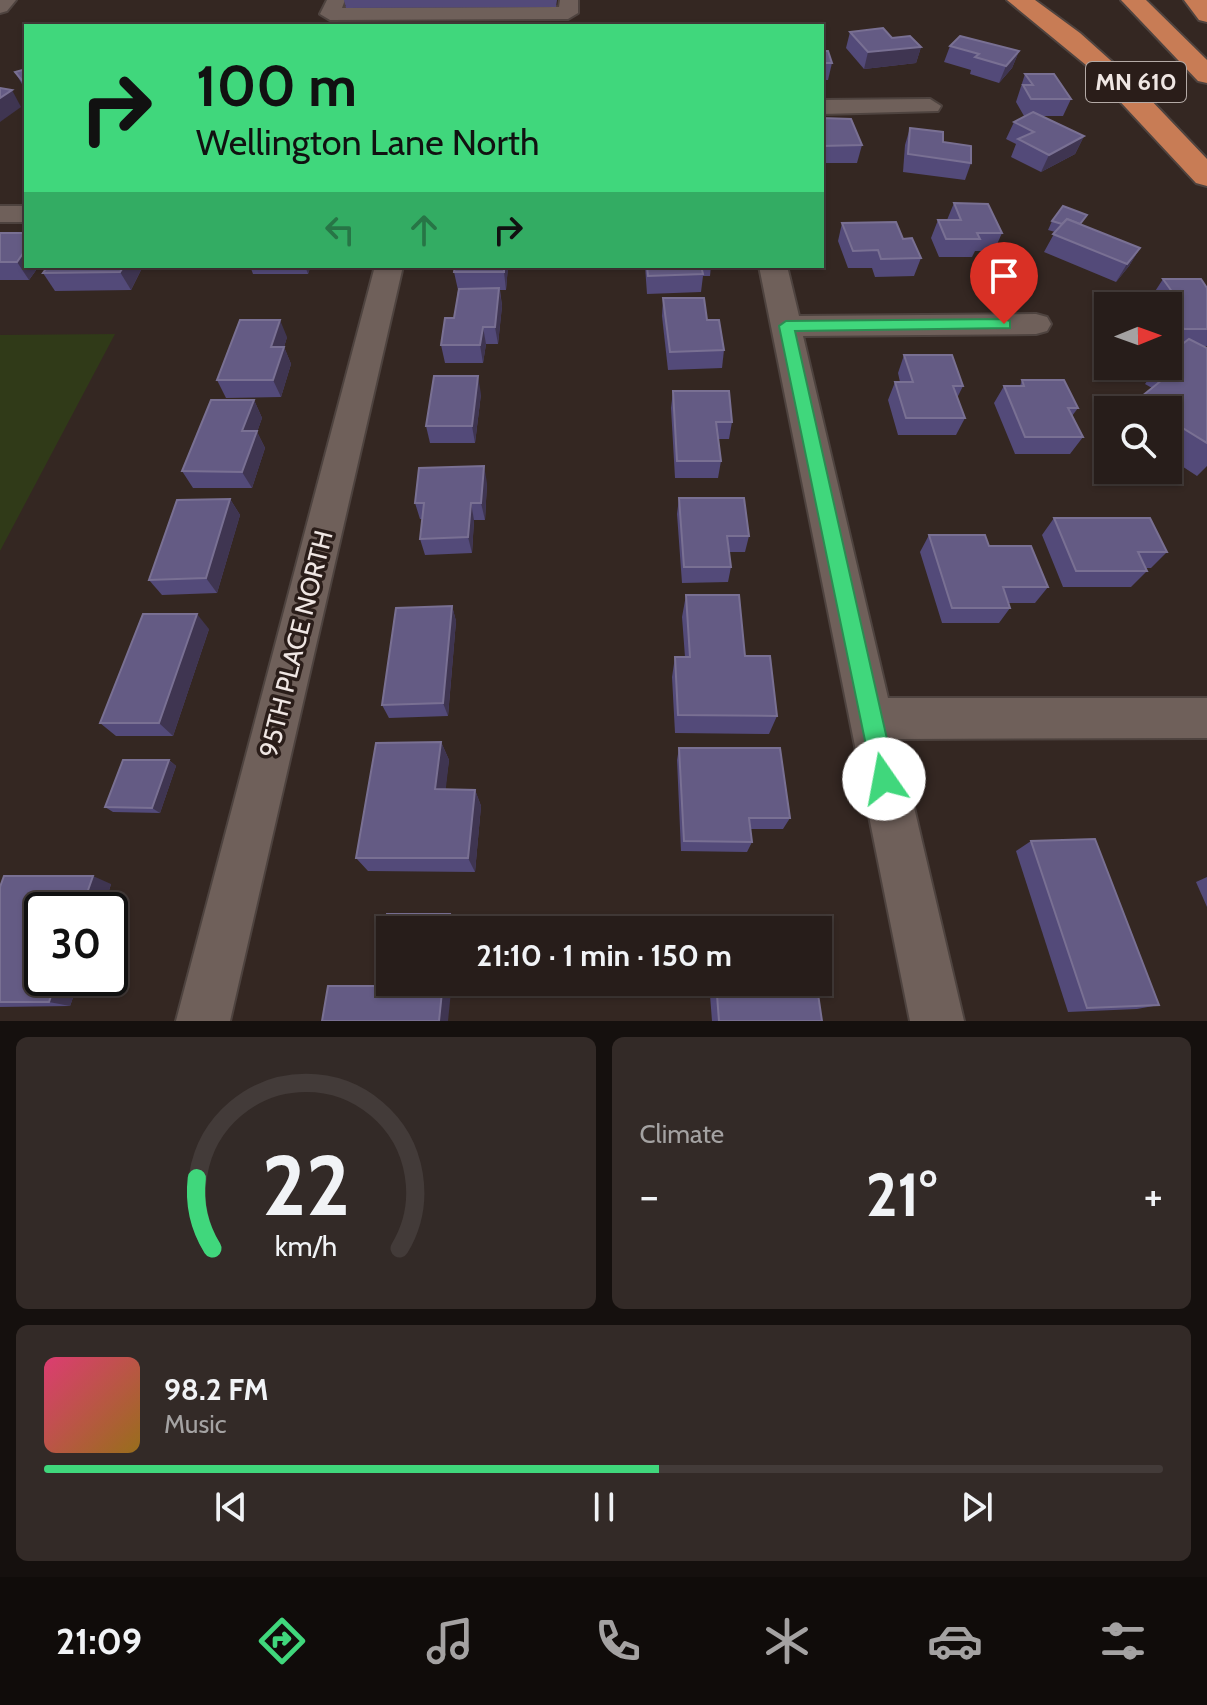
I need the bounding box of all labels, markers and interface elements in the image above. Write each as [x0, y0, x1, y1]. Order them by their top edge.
text: 100 m [196, 52, 357, 120]
icon: right [64, 56, 168, 160]
road number: MN 610 [1086, 62, 1186, 102]
text: Wellington Lane North [196, 120, 539, 164]
icon: left [318, 208, 362, 252]
icon: ahead [402, 208, 446, 252]
icon: right [486, 208, 530, 252]
pin [970, 242, 1038, 324]
icon: arrive [982, 254, 1026, 298]
north arrow [1094, 292, 1182, 380]
map controls [1094, 292, 1182, 484]
button: search [1094, 396, 1182, 484]
street label: 95TH PLACE NORTH [252, 527, 340, 761]
position arrow [842, 737, 926, 821]
speed limit sign: 30 [24, 892, 128, 996]
text: 21:10 · 1 min · 150 m [476, 937, 732, 974]
text: Climate [640, 1118, 724, 1150]
text: 22 [262, 1135, 350, 1236]
text: 21° [866, 1158, 937, 1231]
text: − [640, 1169, 659, 1222]
text: + [1144, 1169, 1163, 1222]
text: km/h [274, 1228, 337, 1263]
text: 98.2 FM [164, 1371, 269, 1408]
text: Music [164, 1408, 227, 1440]
icon: previous [209, 1485, 253, 1529]
icon: pause [582, 1485, 626, 1529]
icon: next [955, 1485, 999, 1529]
icon: directions [254, 1613, 310, 1669]
icon: music [422, 1613, 478, 1669]
icon: phone [590, 1613, 646, 1669]
icon: climate [759, 1613, 815, 1669]
icon: car [927, 1613, 983, 1669]
icon: filters [1095, 1613, 1151, 1669]
text: 21:09 [56, 1619, 142, 1663]

